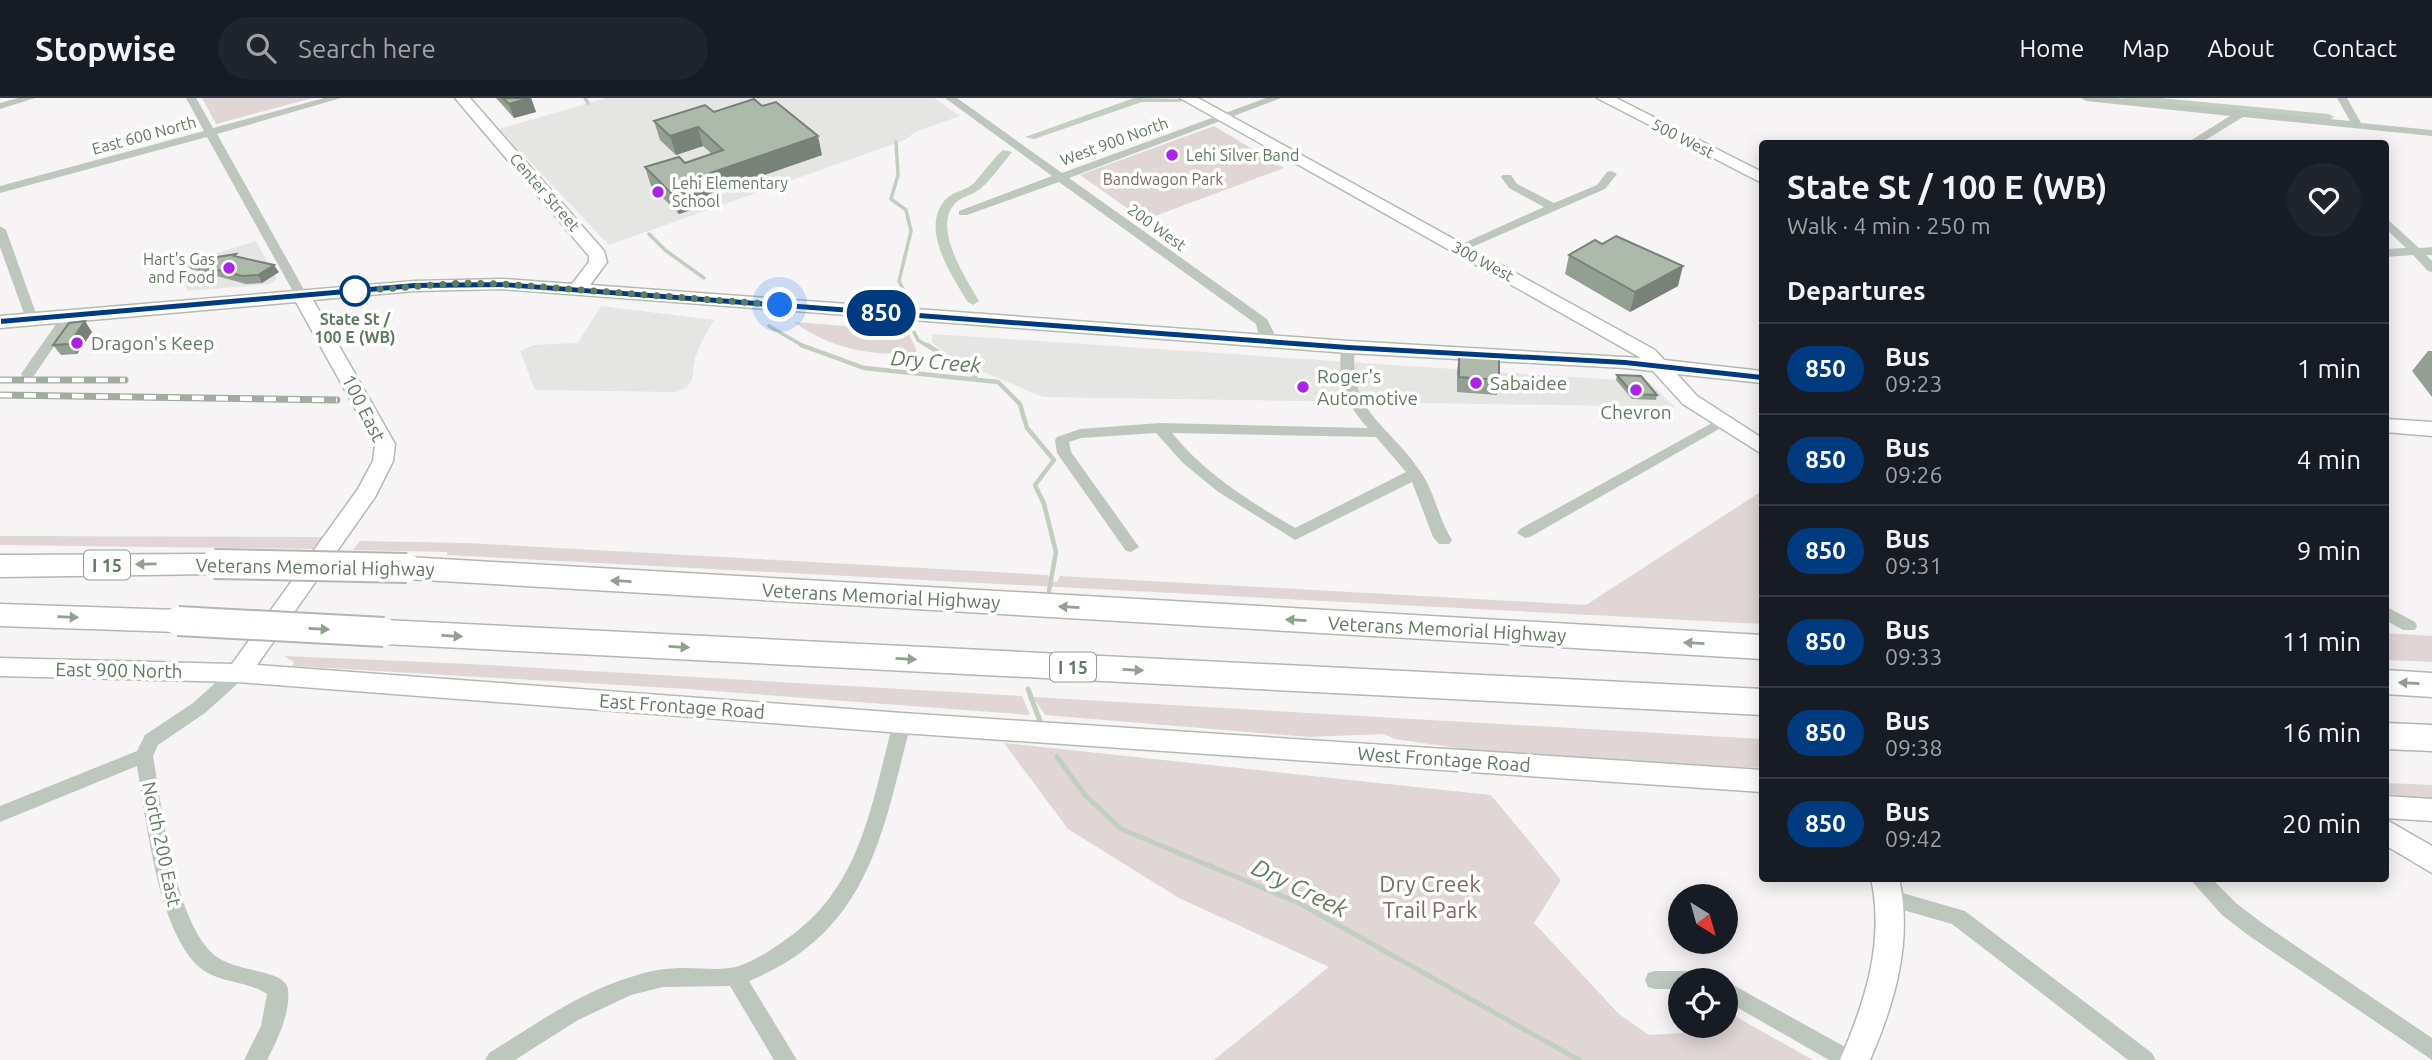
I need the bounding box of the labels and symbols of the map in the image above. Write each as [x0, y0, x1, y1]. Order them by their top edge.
street label: East 600 North [90, 112, 198, 158]
street label: West 900 North [1058, 113, 1170, 169]
street label: 500 West [1649, 115, 1718, 162]
place label: Lehi Silver Band [1186, 146, 1299, 164]
marker: Lehi Silver Band [1164, 147, 1180, 163]
street label: Center Street [506, 149, 584, 235]
park label: Bandwagon Park [1103, 170, 1223, 188]
place label: Lehi Elementary School [672, 174, 788, 210]
marker: Lehi Elementary School [650, 184, 666, 200]
street label: 200 West [1124, 200, 1190, 254]
street label: 300 West [1449, 237, 1518, 285]
place label: Hart's Gas and Food [143, 250, 215, 286]
marker: Hart's Gas and Food [221, 260, 237, 276]
marker: State St / 100 E (WB) [340, 276, 370, 306]
your location [762, 287, 797, 322]
line badge: 850 [841, 290, 921, 336]
place label: State St / 100 E (WB) [314, 310, 396, 347]
place label: Dragon's Keep [91, 332, 214, 354]
marker: Dragon's Keep [69, 335, 85, 351]
water label: Dry Creek [890, 345, 982, 377]
place label: Roger's Automotive [1317, 365, 1418, 409]
street label: 100 East [338, 371, 391, 446]
place label: Sabaidee [1490, 372, 1567, 394]
marker: Sabaidee [1468, 375, 1484, 391]
marker: Roger's Automotive [1295, 379, 1311, 395]
marker: Chevron [1628, 382, 1644, 398]
place label: Chevron [1600, 401, 1672, 423]
road number: I 15 [84, 550, 130, 579]
street label: Veterans Memorial Highway [195, 554, 435, 580]
one-way arrow [135, 559, 157, 570]
one-way arrow [610, 575, 632, 586]
street label: Veterans Memorial Highway [761, 579, 1001, 613]
one-way arrow [1057, 601, 1079, 612]
one-way arrow [57, 612, 79, 623]
street label: Veterans Memorial Highway [1327, 612, 1567, 646]
one-way arrow [1285, 614, 1307, 625]
one-way arrow [309, 623, 331, 634]
one-way arrow [441, 630, 463, 641]
one-way arrow [1683, 637, 1705, 648]
one-way arrow [668, 642, 690, 653]
road number: I 15 [1050, 652, 1096, 682]
one-way arrow [895, 654, 917, 665]
street label: East 900 North [55, 658, 183, 682]
one-way arrow [1123, 665, 1145, 676]
one-way arrow [2397, 678, 2419, 689]
street label: East Frontage Road [598, 689, 766, 723]
street label: West Frontage Road [1357, 742, 1531, 776]
street label: North 200 East [138, 780, 186, 909]
water label: Dry Creek [1248, 853, 1353, 923]
park label: Dry Creek Trail Park [1379, 871, 1481, 922]
north arrow [1668, 884, 1738, 954]

